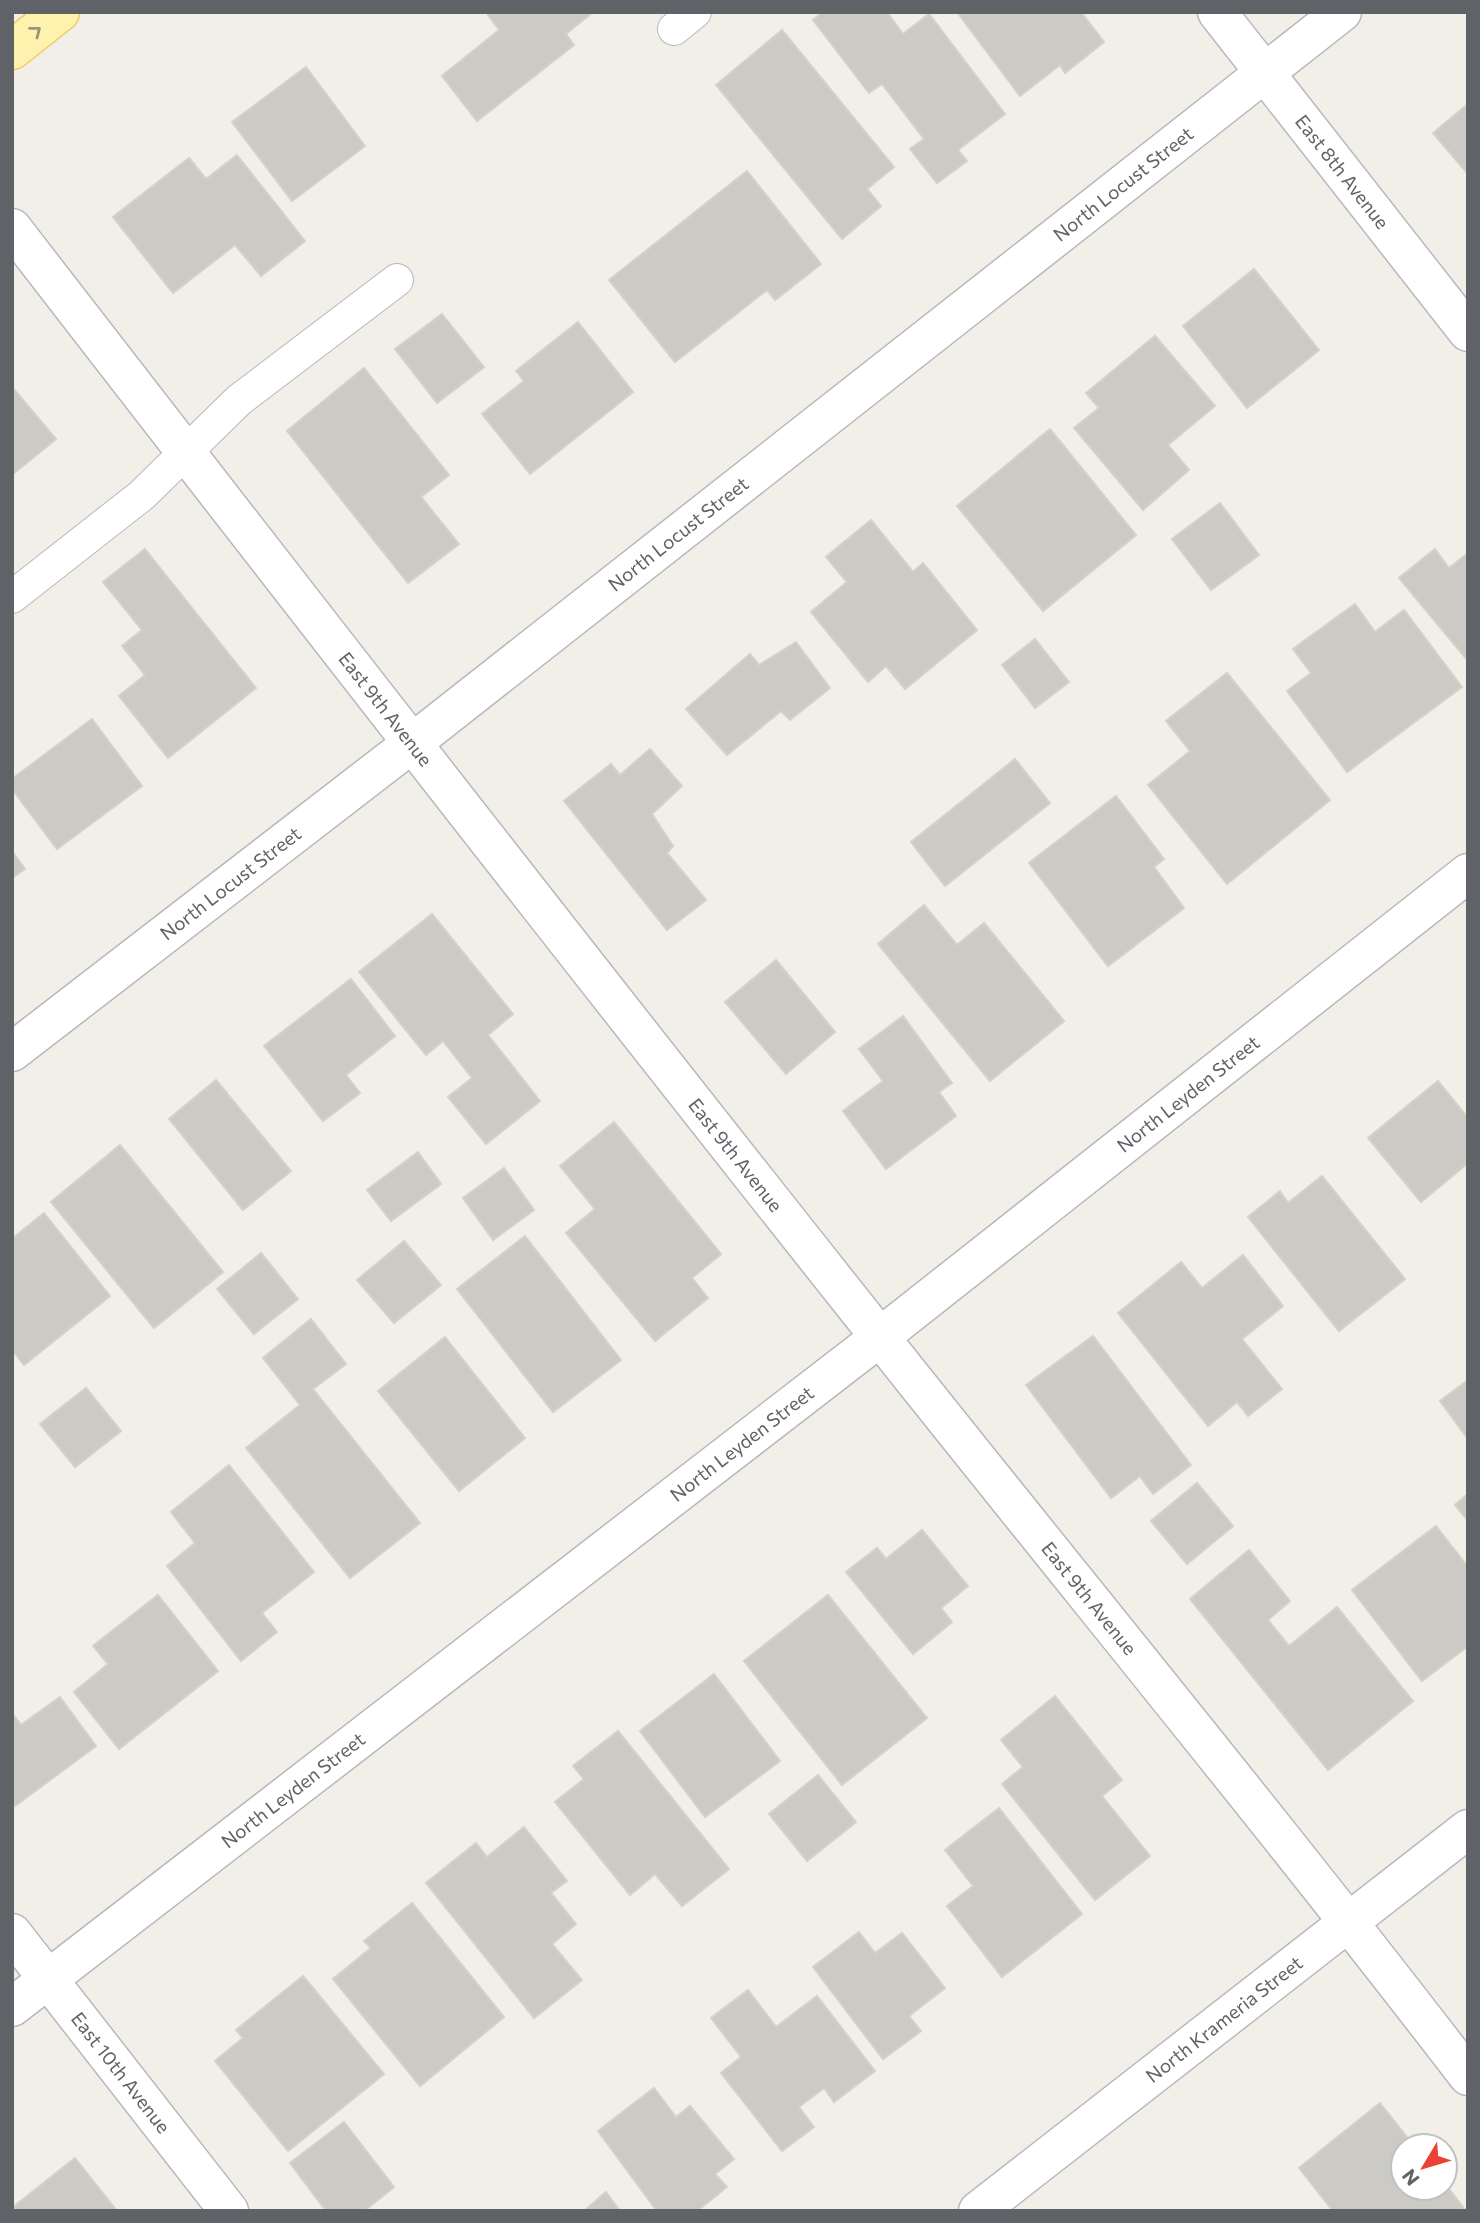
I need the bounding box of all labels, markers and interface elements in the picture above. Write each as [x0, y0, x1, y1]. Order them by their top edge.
one-way arrow [28, 27, 41, 39]
street label: East 8th Avenue [1291, 110, 1394, 233]
street label: North Locust Street [1048, 121, 1198, 246]
street label: North Locust Street [603, 471, 753, 596]
street label: East 9th Avenue [334, 647, 438, 770]
street label: North Locust Street [155, 821, 305, 945]
street label: North Leyden Street [1112, 1030, 1264, 1157]
street label: East 9th Avenue [684, 1093, 788, 1216]
street label: North Leyden Street [665, 1380, 818, 1506]
street label: East 9th Avenue [1037, 1537, 1142, 1659]
street label: North Leyden Street [216, 1727, 369, 1852]
street label: North Krameria Street [1141, 1951, 1307, 2087]
street label: East 10th Avenue [67, 2007, 176, 2137]
north arrow [1389, 2132, 1459, 2202]
text: N [1397, 2165, 1424, 2190]

